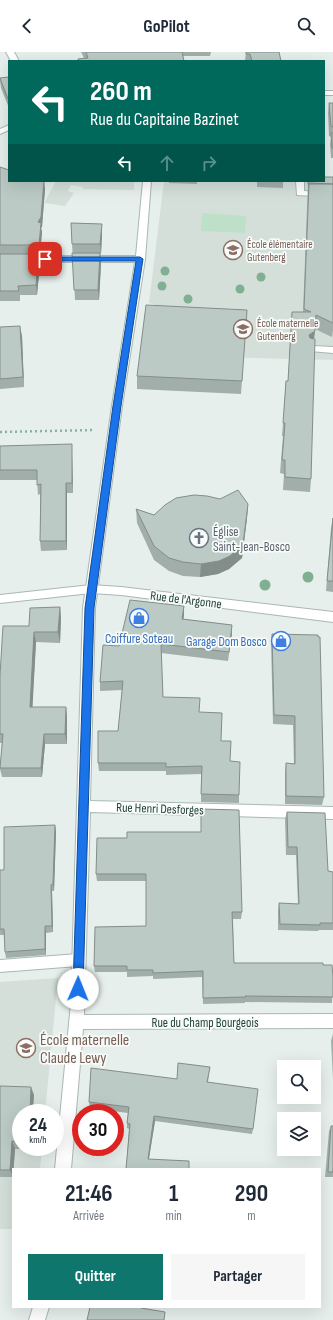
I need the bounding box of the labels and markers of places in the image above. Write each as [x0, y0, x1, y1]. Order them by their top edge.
place label: École élémentaire Gutenberg [247, 238, 313, 264]
school or university icon: École élémentaire Gutenberg [222, 239, 244, 261]
pin [28, 242, 62, 276]
place label: École maternelle Gutenberg [257, 317, 318, 343]
school or university icon: École maternelle Gutenberg [232, 318, 254, 340]
place label: Église Saint-Jean-Bosco [213, 524, 290, 555]
church icon: Église Saint-Jean-Bosco [188, 527, 210, 549]
shop icon: Coiffure Soteau [128, 607, 150, 629]
shop icon: Garage Dom Bosco [270, 630, 292, 652]
place label: Coiffure Soteau [105, 631, 173, 647]
place label: Garage Dom Bosco [186, 634, 267, 650]
place label: École maternelle Claude Lewy [40, 1031, 129, 1068]
school or university icon: École maternelle Claude Lewy [15, 1037, 37, 1059]

